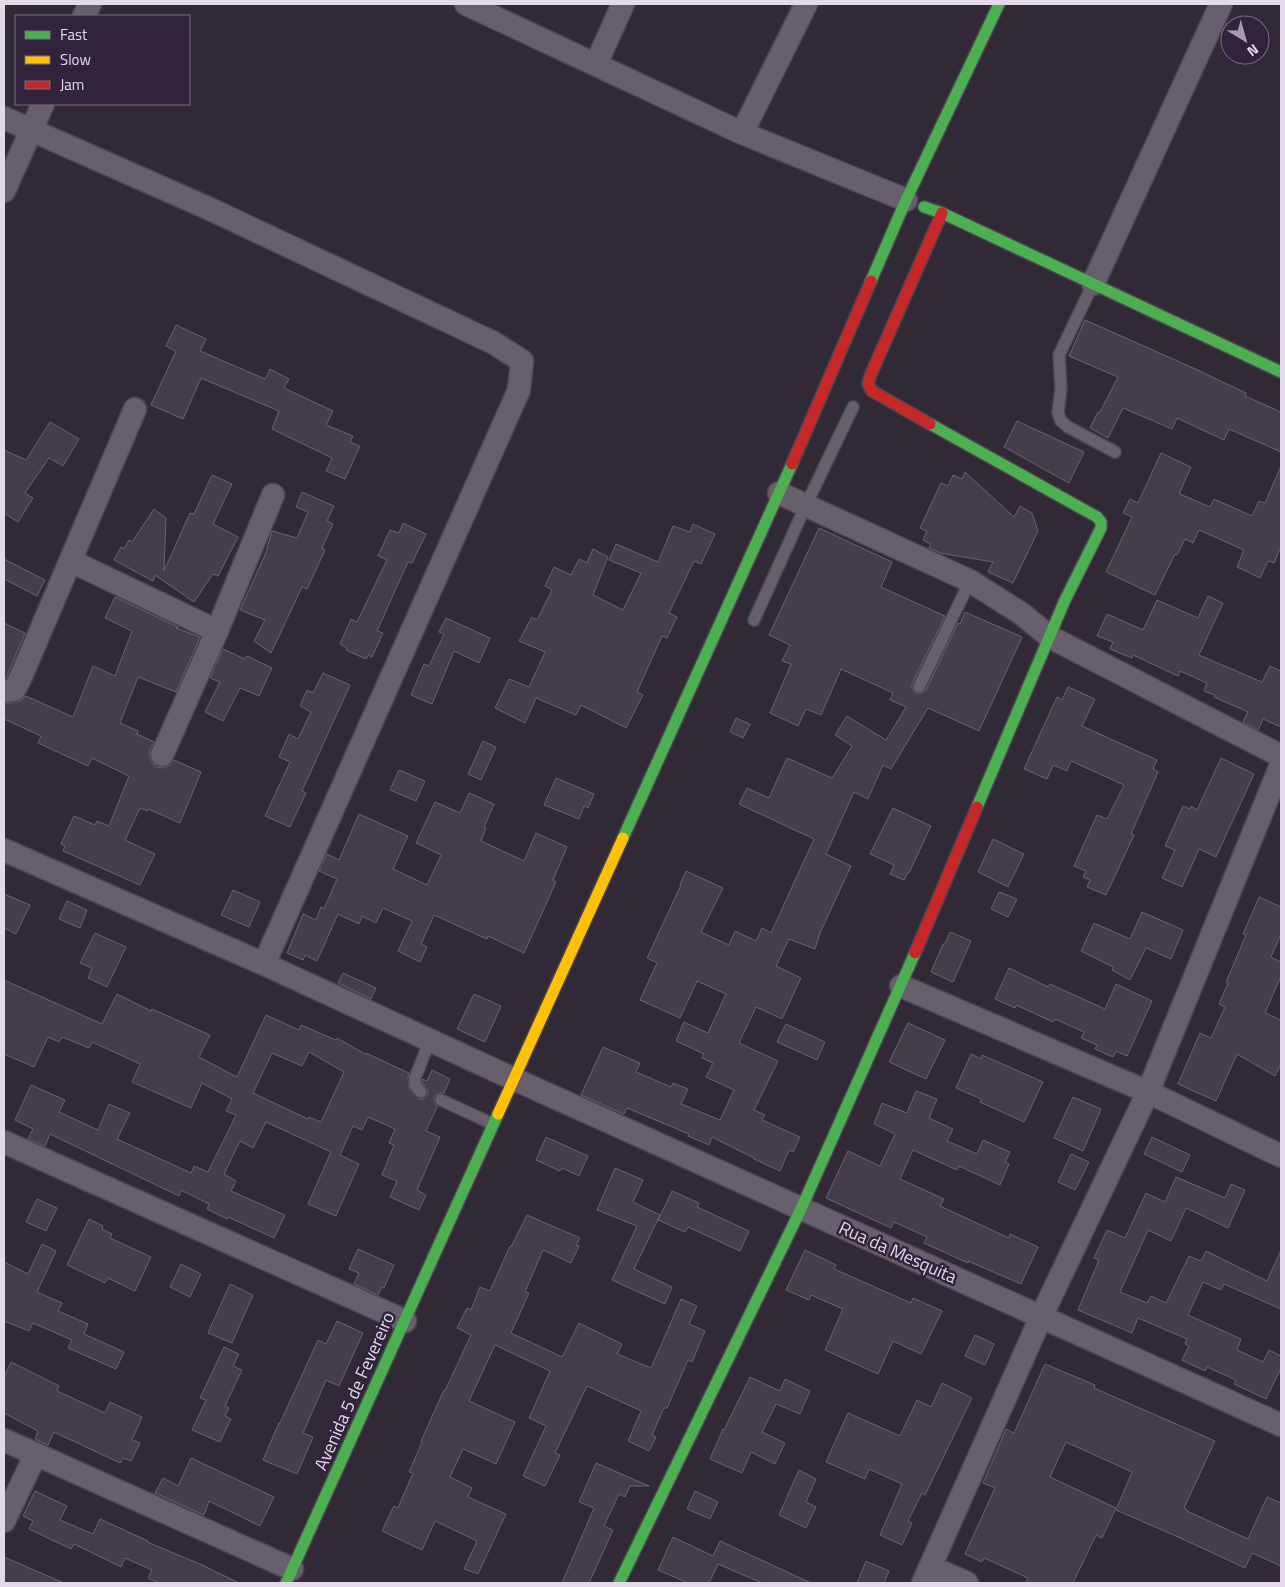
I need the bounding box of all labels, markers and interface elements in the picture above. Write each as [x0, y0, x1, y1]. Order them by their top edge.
legend [15, 15, 190, 105]
north arrow [1220, 15, 1270, 65]
text: Fast [60, 23, 88, 46]
text: N [1243, 39, 1263, 62]
text: Slow [60, 48, 91, 71]
text: Jam [60, 73, 84, 96]
street label: Rua da Mesquita [835, 1214, 961, 1290]
street label: Avenida 5 de Fevereiro [307, 1307, 401, 1475]

